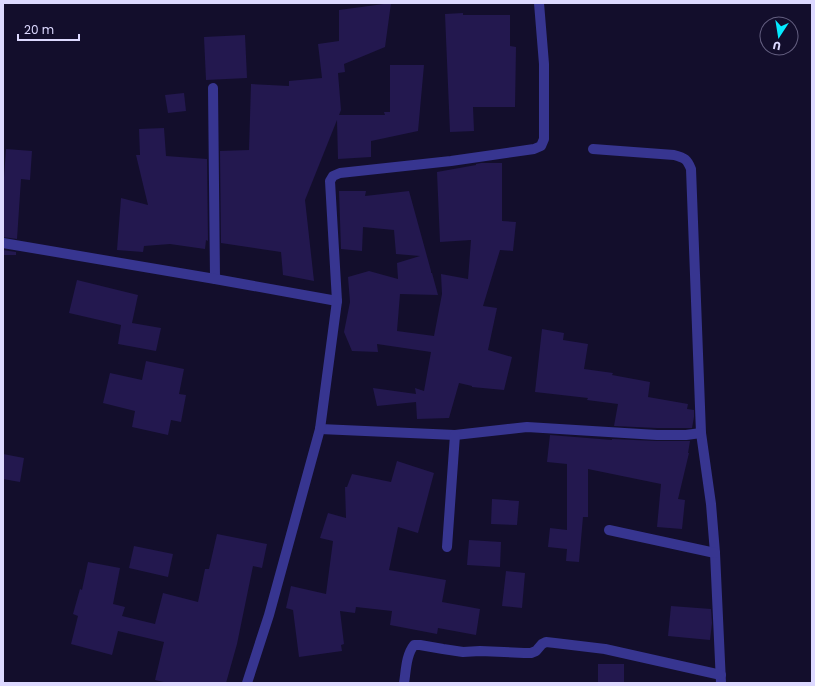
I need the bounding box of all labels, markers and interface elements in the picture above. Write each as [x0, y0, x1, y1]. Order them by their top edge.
scale bar [18, 16, 79, 42]
north arrow [759, 16, 799, 56]
text: 20 m [24, 21, 54, 38]
text: U [771, 37, 782, 54]

